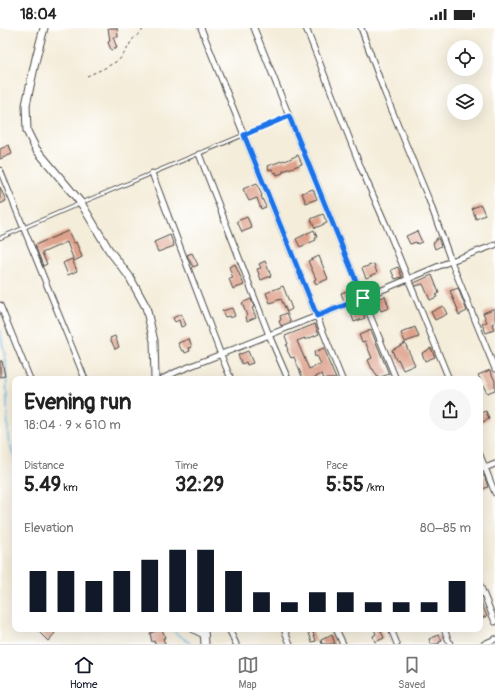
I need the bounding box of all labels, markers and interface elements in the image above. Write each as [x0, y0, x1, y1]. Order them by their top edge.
text: 18:04 [20, 5, 56, 24]
map controls [447, 40, 483, 120]
button: locate [447, 40, 483, 76]
button: layers [447, 84, 483, 120]
pin [346, 281, 380, 315]
icon: arrive [352, 287, 374, 309]
text: Evening run [24, 388, 132, 416]
button: share [429, 389, 471, 431]
text: 18:04 · 9 × 610 m [24, 417, 121, 433]
text: Distance [24, 459, 64, 472]
text: Time [175, 459, 198, 472]
text: Pace [326, 459, 348, 472]
text: 5.49 [24, 472, 61, 497]
text: 32:29 [175, 472, 224, 497]
text: 5:55 [326, 472, 364, 497]
text: km [61, 481, 78, 494]
text: /km [364, 481, 385, 494]
text: Elevation [24, 520, 74, 536]
text: 80–85 m [420, 520, 471, 536]
tab: Home [70, 654, 97, 691]
tab: Map [237, 654, 259, 691]
tab: Saved [398, 654, 425, 691]

